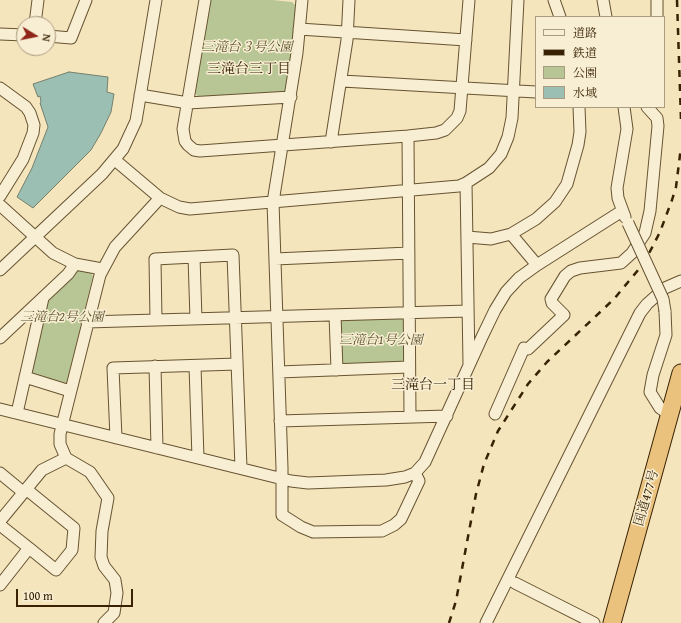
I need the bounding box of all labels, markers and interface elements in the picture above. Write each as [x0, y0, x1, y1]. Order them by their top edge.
north arrow [16, 16, 56, 56]
legend [535, 16, 665, 108]
text: 道路 [573, 24, 597, 41]
text: N [38, 33, 55, 43]
park label: 三滝台３号公園 [202, 40, 292, 56]
text: 鉄道 [573, 44, 597, 61]
district label: 三滝台三丁目 [207, 61, 291, 77]
text: 公園 [573, 64, 597, 81]
text: 水域 [573, 84, 597, 101]
park label: 三滝台2号公園 [20, 310, 104, 326]
park label: 三滝台1号公園 [339, 333, 423, 349]
district label: 三滝台一丁目 [391, 377, 475, 393]
street label: 国道477号 [632, 468, 662, 528]
scale bar [18, 581, 135, 607]
text: 100 m [23, 587, 53, 604]

